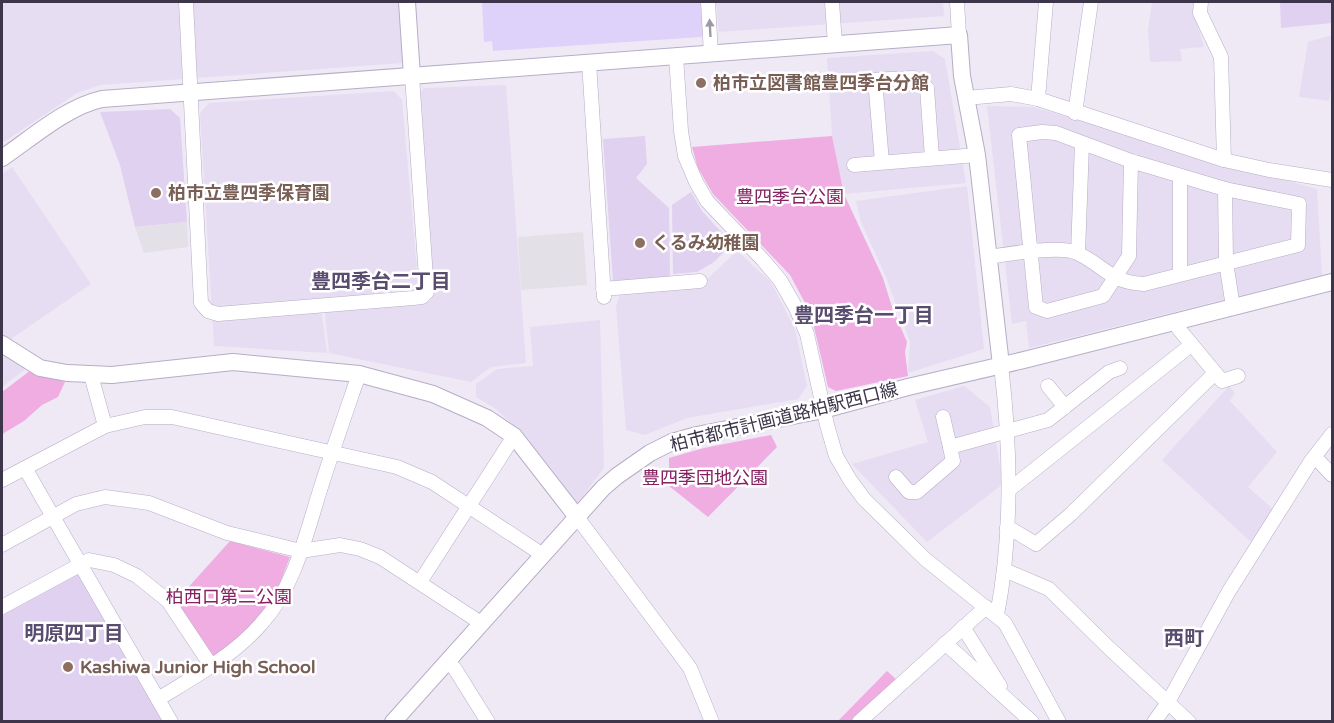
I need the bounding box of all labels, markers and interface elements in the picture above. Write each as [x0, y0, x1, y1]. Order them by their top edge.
one-way arrow [705, 18, 714, 37]
place label: 柏市立図書館豊四季台分館 [713, 72, 929, 94]
marker: 柏市立図書館豊四季台分館 [694, 76, 708, 90]
place label: 柏市立豊四季保育園 [168, 182, 330, 204]
marker: 柏市立豊四季保育園 [149, 186, 163, 200]
park label: 豊四季台公園 [736, 186, 844, 208]
place label: くるみ幼稚園 [652, 232, 760, 254]
marker: くるみ幼稚園 [633, 236, 647, 250]
district label: 豊四季台二丁目 [311, 270, 451, 294]
district label: 豊四季台一丁目 [794, 304, 934, 328]
street label: 柏市都市計画道路柏駅西口線 [668, 378, 900, 456]
park label: 豊四季団地公園 [642, 467, 768, 489]
park label: 柏西口第二公園 [166, 586, 292, 608]
district label: 明原四丁目 [24, 622, 124, 646]
district label: 西町 [1164, 627, 1204, 651]
place label: Kashiwa Junior High School [80, 656, 315, 678]
marker: Kashiwa Junior High School [61, 660, 75, 674]

